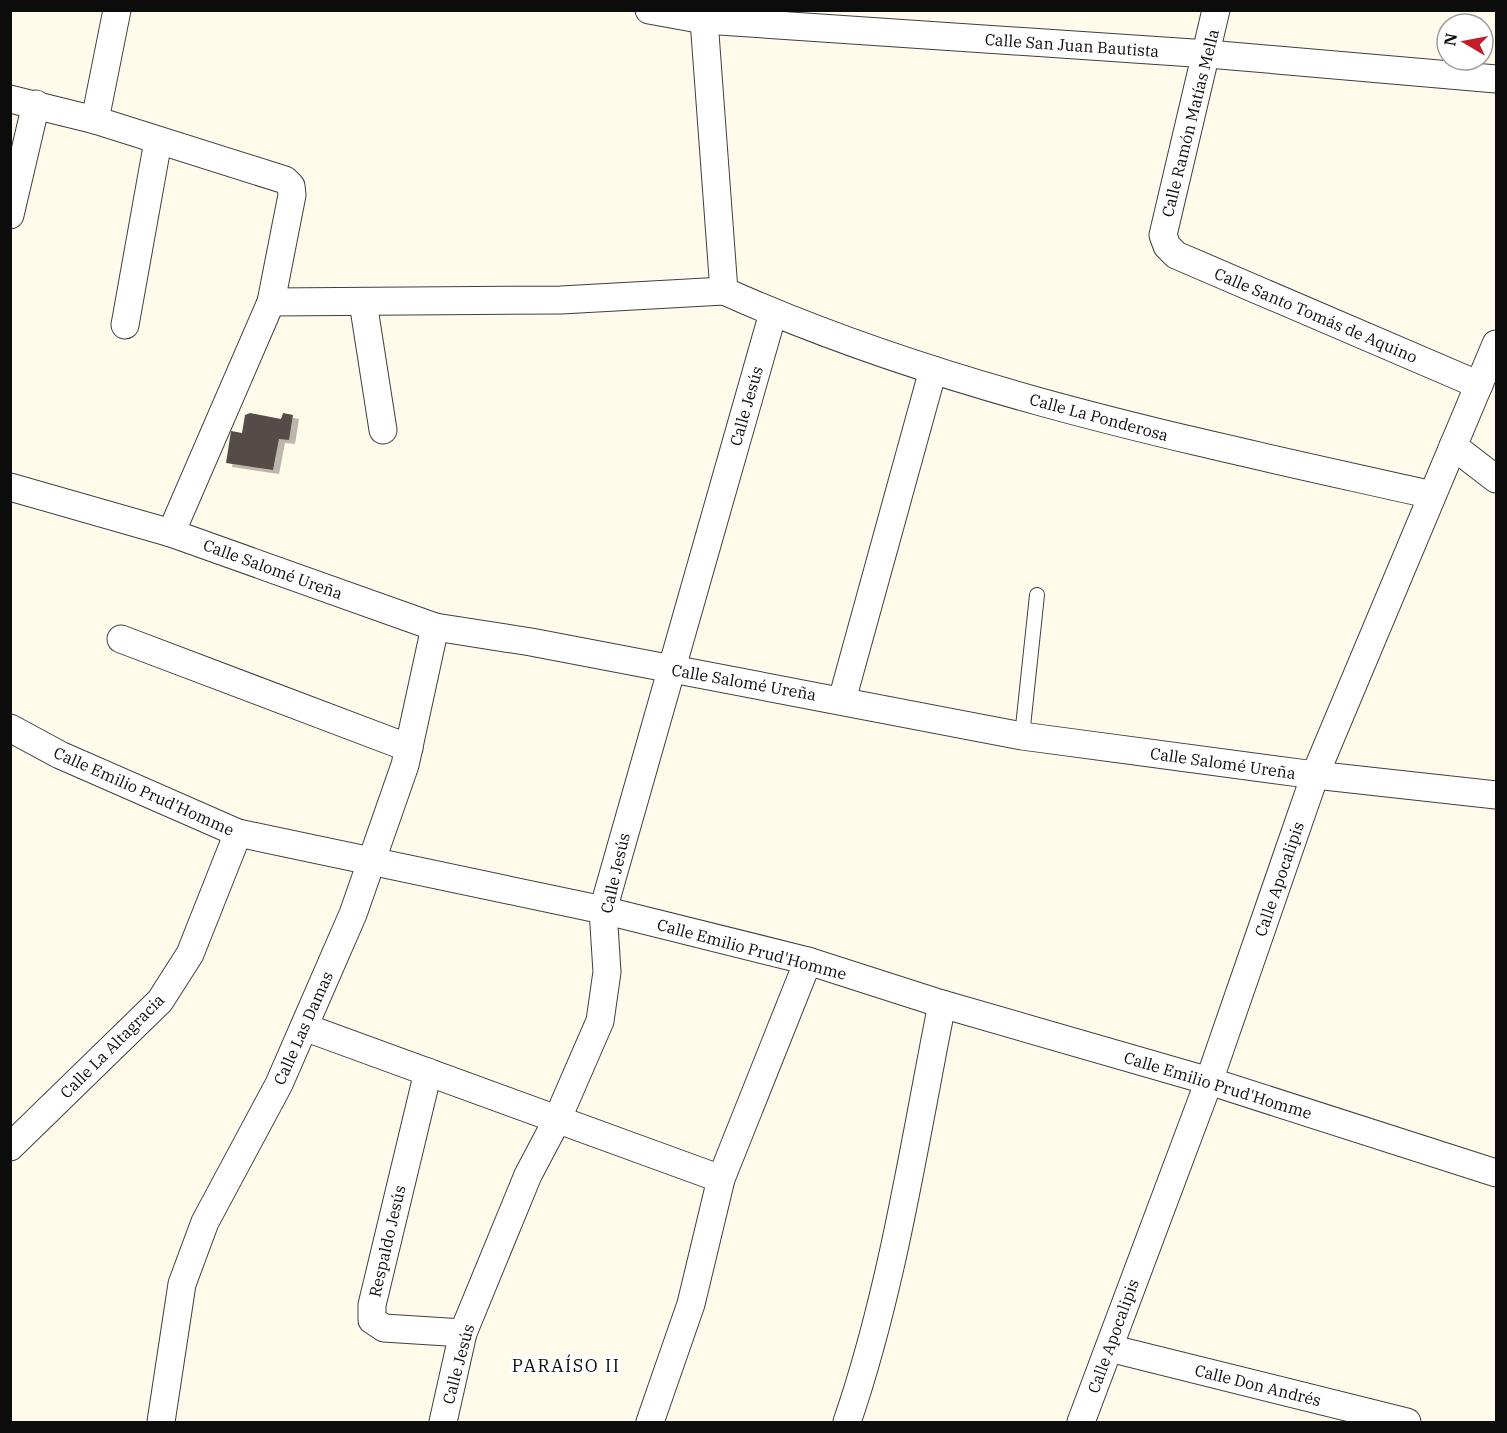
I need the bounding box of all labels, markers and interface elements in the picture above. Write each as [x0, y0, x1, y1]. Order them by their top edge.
north arrow [1435, 12, 1495, 72]
street label: Calle Ramón Matías Mella [1157, 27, 1223, 219]
street label: Calle San Juan Bautista [984, 29, 1160, 61]
text: N [1439, 31, 1461, 47]
street label: Calle Santo Tomás de Aquino [1212, 263, 1420, 367]
street label: Calle Jesús [725, 364, 767, 448]
street label: Calle La Ponderosa [1027, 389, 1171, 445]
street label: Calle Salomé Ureña [201, 535, 346, 604]
street label: Calle Salomé Ureña [670, 659, 818, 705]
street label: Calle Emilio Prud'Homme [51, 742, 237, 840]
street label: Calle Salomé Ureña [1149, 743, 1297, 783]
street label: Calle Apocalipis [1250, 819, 1308, 939]
street label: Calle Jesús [596, 831, 634, 915]
street label: Calle Emilio Prud'Homme [655, 914, 849, 984]
street label: Calle Las Damas [269, 968, 337, 1088]
street label: Calle La Altagracia [56, 989, 169, 1102]
street label: Calle Emilio Prud'Homme [1122, 1047, 1314, 1123]
street label: Respaldo Jesús [364, 1183, 410, 1299]
street label: Calle Apocalipis [1083, 1276, 1143, 1396]
street label: Calle Jesús [438, 1322, 478, 1406]
district label: PARAÍSO II [512, 1354, 620, 1377]
street label: Calle Don Andrés [1193, 1360, 1323, 1410]

